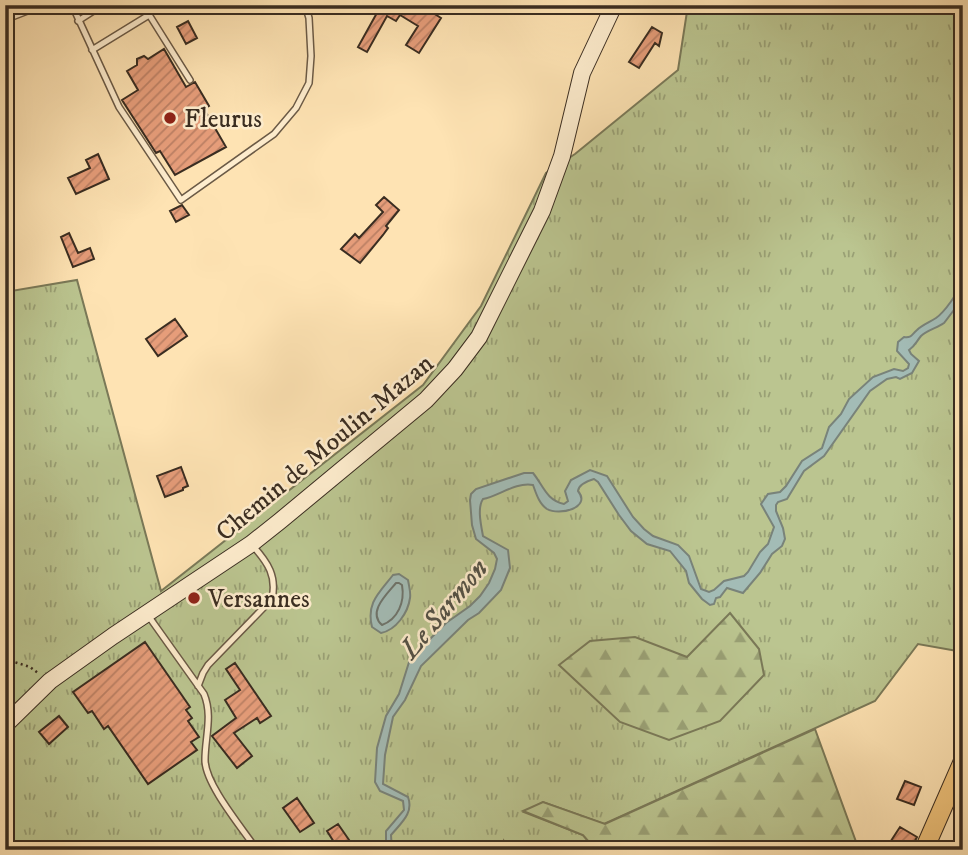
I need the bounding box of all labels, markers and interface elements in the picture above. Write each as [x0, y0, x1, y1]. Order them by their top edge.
place label: Fleurus [184, 103, 262, 136]
marker: Fleurus [162, 110, 178, 126]
street label: Chemin de Moulin-Mazan [209, 347, 441, 549]
water label: Le Sarmon [391, 552, 496, 668]
place label: Versannes [207, 583, 310, 616]
marker: Versannes [186, 590, 202, 606]

